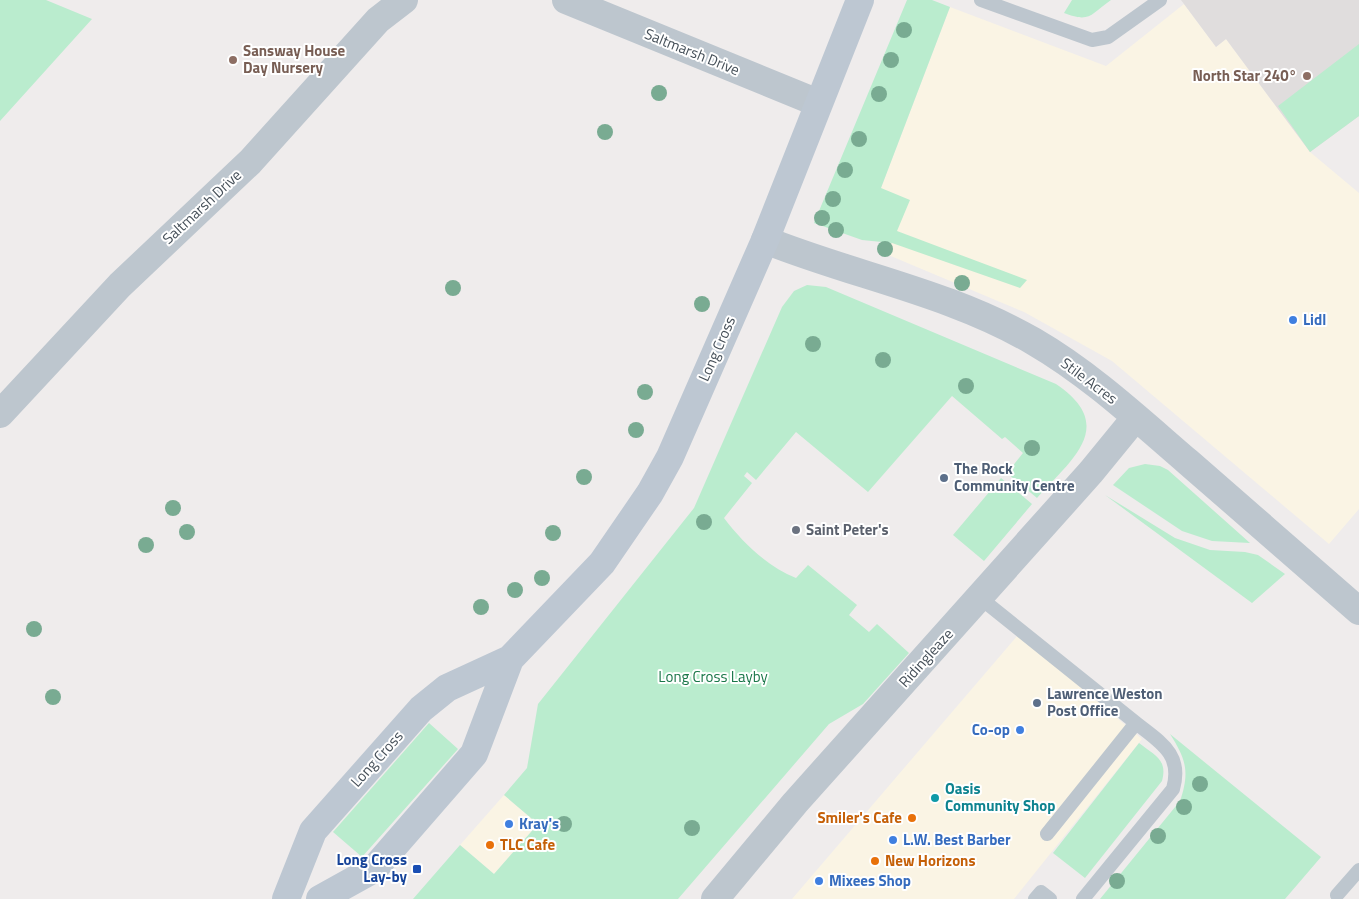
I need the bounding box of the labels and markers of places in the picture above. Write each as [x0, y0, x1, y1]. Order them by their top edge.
place label: Sansway House Day Nursery [243, 39, 346, 79]
marker: Sansway House Day Nursery [227, 54, 239, 66]
place label: North Star 240° [1192, 64, 1297, 87]
marker: North Star 240° [1301, 70, 1313, 82]
place label: Lidl [1303, 308, 1326, 331]
marker: Lidl [1287, 314, 1299, 326]
place label: The Rock Community Centre [954, 457, 1075, 497]
marker: The Rock Community Centre [938, 472, 950, 484]
place label: Saint Peter's [806, 518, 889, 541]
marker: Saint Peter's [790, 524, 802, 536]
place label: Lawrence Weston Post Office [1047, 682, 1163, 722]
marker: Lawrence Weston Post Office [1031, 697, 1043, 709]
place label: Co-op [972, 718, 1010, 741]
marker: Co-op [1014, 724, 1026, 736]
place label: Oasis Community Shop [945, 777, 1056, 817]
marker: Oasis Community Shop [929, 792, 941, 804]
place label: Smiler's Cafe [817, 806, 902, 829]
place label: Kray's [519, 812, 559, 835]
marker: Smiler's Cafe [906, 812, 918, 824]
marker: Kray's [503, 818, 515, 830]
place label: L.W. Best Barber [903, 828, 1011, 851]
place label: TLC Cafe [500, 833, 556, 856]
marker: L.W. Best Barber [887, 834, 899, 846]
marker: TLC Cafe [484, 839, 496, 851]
place label: Long Cross Lay-by [336, 848, 407, 888]
place label: New Horizons [885, 849, 976, 872]
marker: New Horizons [869, 855, 881, 867]
marker: Long Cross Lay-by [411, 863, 423, 875]
place label: Mixees Shop [829, 869, 911, 892]
marker: Mixees Shop [813, 875, 825, 887]

